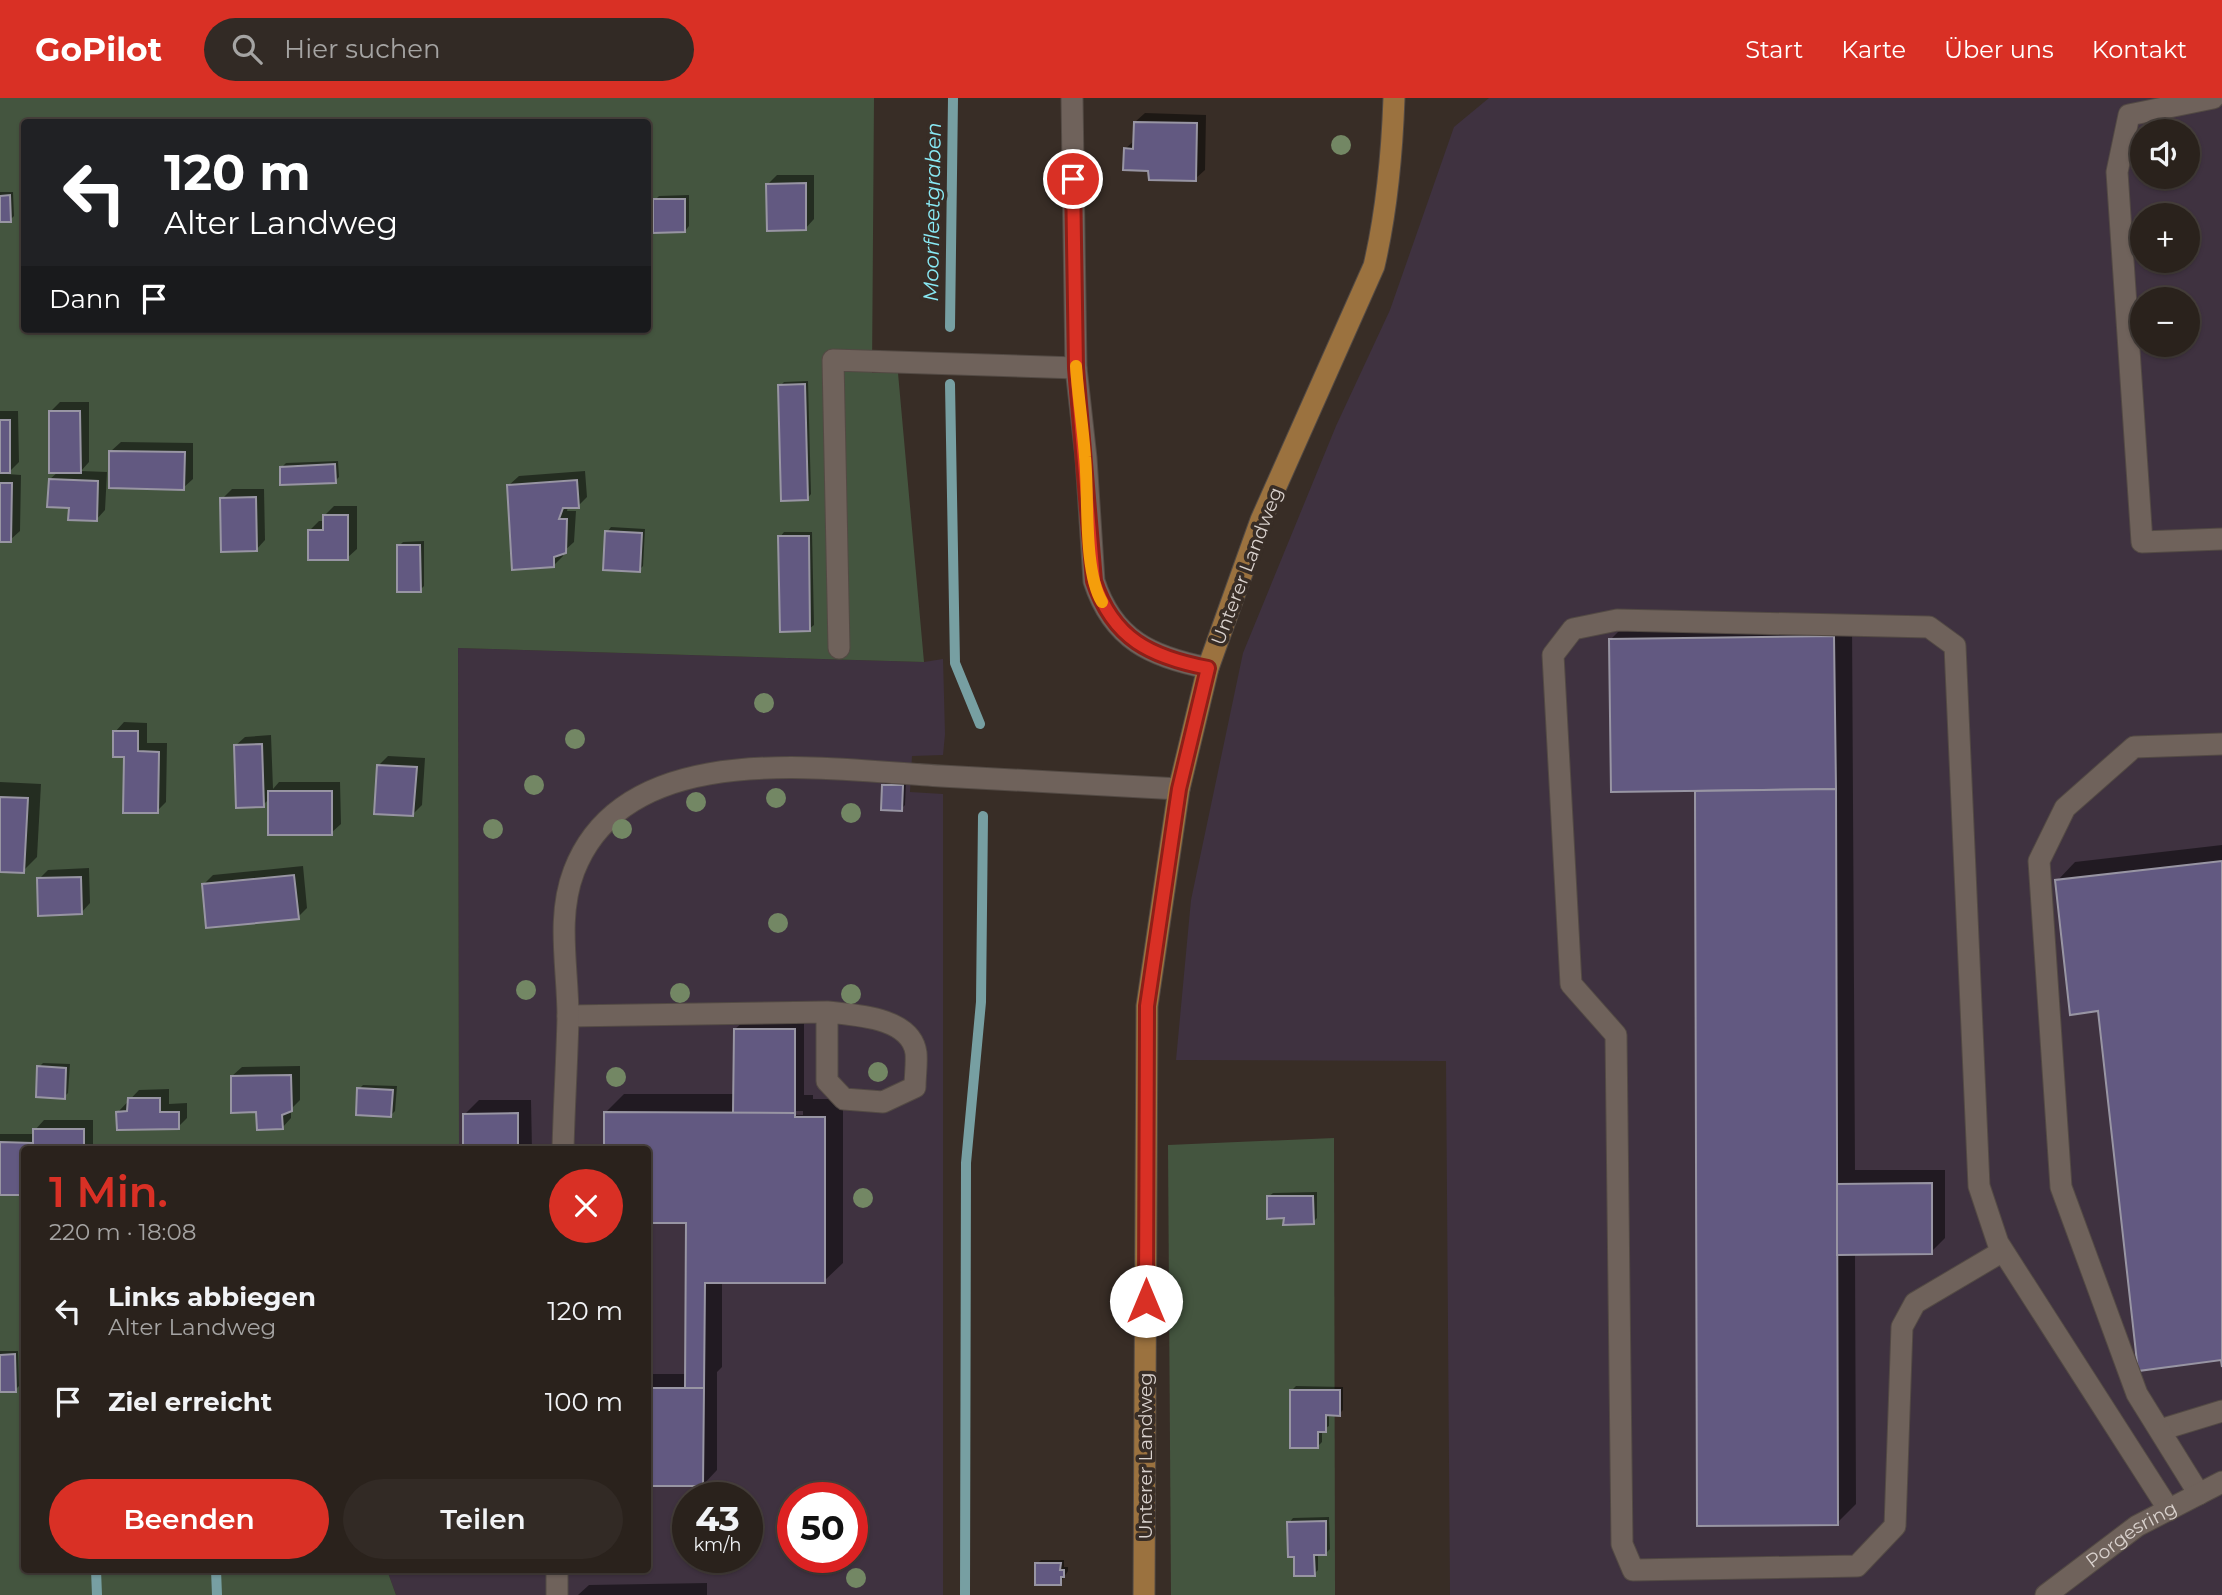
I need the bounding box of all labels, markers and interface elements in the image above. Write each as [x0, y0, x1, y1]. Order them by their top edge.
search box [204, 18, 694, 81]
text: GoPilot [35, 29, 162, 69]
icon: search [228, 30, 266, 68]
text: Hier suchen [284, 33, 441, 65]
text: Start [1745, 35, 1803, 64]
text: Karte [1841, 35, 1906, 64]
text: Über uns [1944, 35, 2054, 64]
text: Kontakt [2092, 35, 2187, 64]
map controls [2130, 119, 2200, 357]
button: sound [2130, 119, 2200, 189]
water label: Moorfleetgraben [918, 122, 946, 302]
text: 120 m [164, 143, 311, 202]
icon: left [49, 147, 140, 238]
pin [1043, 149, 1103, 209]
icon: arrive [1054, 160, 1092, 198]
text: Alter Landweg [164, 203, 398, 242]
button: + [2130, 203, 2200, 273]
icon: arrive [135, 280, 173, 318]
text: Dann [49, 283, 121, 315]
button: − [2130, 287, 2200, 357]
street label: Unterer Landweg [1206, 484, 1288, 648]
text: 1 Min. [49, 1166, 168, 1218]
button: close [549, 1169, 623, 1243]
text: 220 m · 18:08 [49, 1218, 196, 1246]
position arrow [1109, 1264, 1183, 1338]
text: Links abbiegen [108, 1281, 316, 1313]
icon: left [49, 1292, 87, 1330]
text: 120 m [547, 1295, 623, 1327]
text: Alter Landweg [108, 1313, 276, 1341]
street label: Unterer Landweg [1134, 1372, 1157, 1540]
icon: arrive [49, 1383, 87, 1421]
text: Ziel erreicht [108, 1386, 272, 1418]
text: 100 m [545, 1386, 623, 1418]
button: Beenden [49, 1479, 329, 1559]
button: Teilen [343, 1479, 623, 1559]
speed limit sign: 50 [777, 1482, 868, 1573]
street label: Porgesring [2081, 1496, 2181, 1572]
text: 43 [695, 1497, 740, 1540]
text: km/h [693, 1534, 742, 1556]

